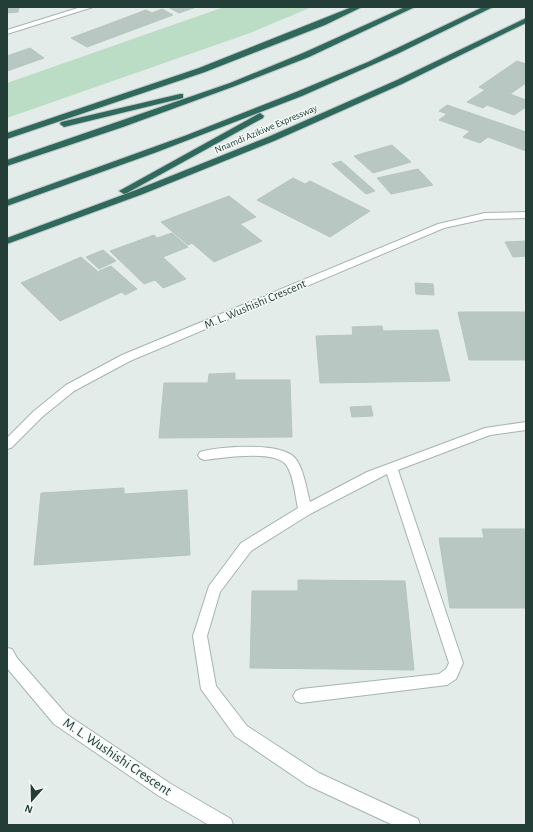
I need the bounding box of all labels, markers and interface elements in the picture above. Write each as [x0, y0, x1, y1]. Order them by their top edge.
street label: Nnamdi Azikiwe Expressway [213, 103, 319, 155]
street label: M. L. Wushishi Crescent [202, 277, 308, 331]
street label: M. L. Wushishi Crescent [60, 716, 174, 799]
north arrow [12, 780, 52, 820]
text: N [23, 802, 34, 815]

